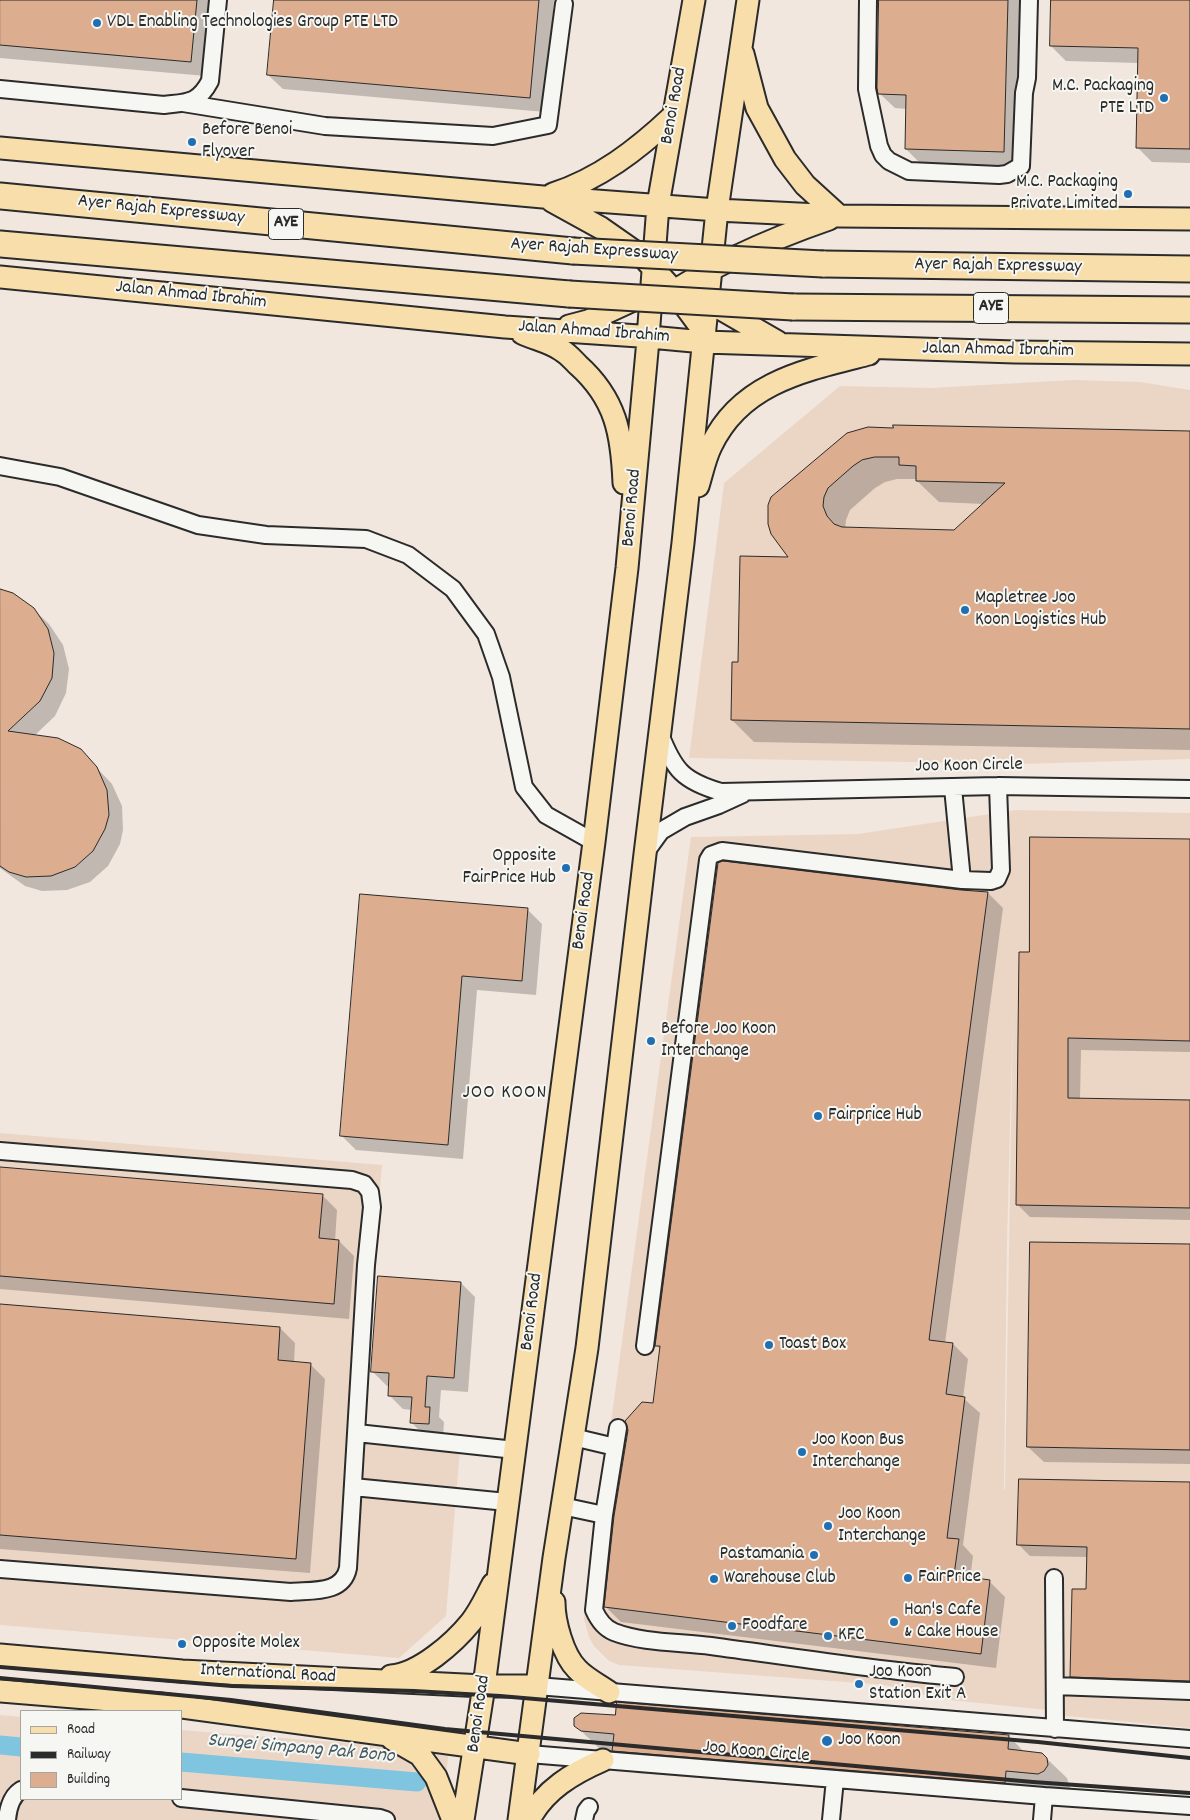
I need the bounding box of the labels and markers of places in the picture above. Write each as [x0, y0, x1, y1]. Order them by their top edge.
place label: VDL Enabling Technologies Group PTE LTD [107, 12, 398, 34]
marker: VDL Enabling Technologies Group PTE LTD [91, 17, 103, 29]
place label: M.C. Packaging PTE LTD [1052, 76, 1154, 120]
marker: M.C. Packaging PTE LTD [1158, 92, 1170, 104]
place label: Before Benoi Flyover [202, 120, 292, 164]
marker: Before Benoi Flyover [186, 136, 198, 148]
place label: M.C. Packaging Private Limited [1010, 172, 1118, 216]
marker: M.C. Packaging Private Limited [1122, 188, 1134, 200]
place label: Mapletree Joo Koon Logistics Hub [975, 588, 1106, 632]
marker: Mapletree Joo Koon Logistics Hub [959, 604, 971, 616]
place label: Opposite FairPrice Hub [462, 846, 556, 890]
marker: Opposite FairPrice Hub [560, 862, 572, 874]
place label: Before Joo Koon Interchange [661, 1019, 776, 1063]
marker: Before Joo Koon Interchange [645, 1035, 657, 1047]
place label: Fairprice Hub [828, 1105, 922, 1127]
marker: Fairprice Hub [812, 1110, 824, 1122]
place label: Toast Box [779, 1334, 846, 1356]
marker: Toast Box [763, 1339, 775, 1351]
place label: Joo Koon Bus Interchange [812, 1430, 904, 1474]
marker: Joo Koon Bus Interchange [796, 1446, 808, 1458]
place label: Joo Koon Interchange [838, 1504, 926, 1548]
marker: Joo Koon Interchange [822, 1520, 834, 1532]
place label: Pastamania [719, 1544, 804, 1566]
marker: Pastamania [808, 1549, 820, 1561]
place label: FairPrice [918, 1567, 981, 1589]
place label: Warehouse Club [724, 1568, 836, 1590]
marker: FairPrice [902, 1572, 914, 1584]
marker: Warehouse Club [708, 1573, 720, 1585]
place label: Han's Cafe & Cake House [904, 1600, 998, 1644]
place label: Foodfare [742, 1615, 807, 1637]
marker: Han's Cafe & Cake House [888, 1616, 900, 1628]
marker: Foodfare [726, 1620, 738, 1632]
place label: KFC [838, 1625, 865, 1647]
marker: KFC [822, 1630, 834, 1642]
place label: Opposite Molex [192, 1633, 300, 1655]
marker: Opposite Molex [176, 1638, 188, 1650]
place label: Joo Koon Station Exit A [869, 1662, 966, 1706]
marker: Joo Koon Station Exit A [853, 1678, 865, 1690]
place label: Joo Koon [838, 1730, 901, 1752]
marker: Joo Koon [820, 1734, 834, 1748]

